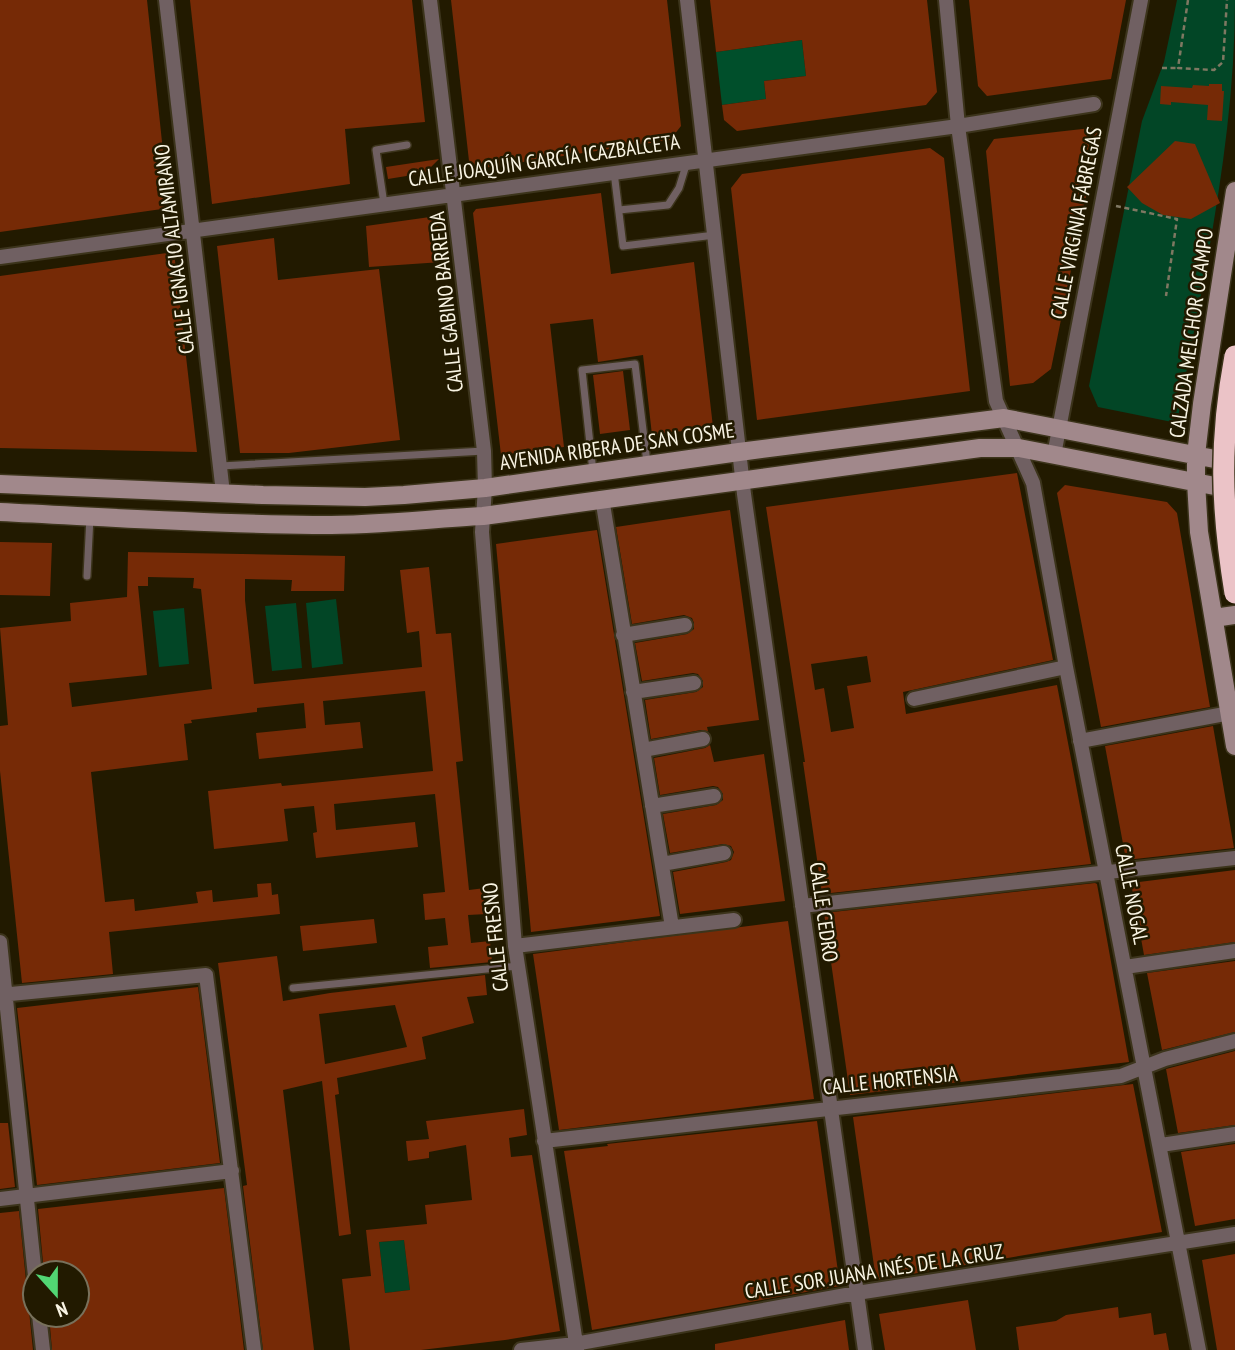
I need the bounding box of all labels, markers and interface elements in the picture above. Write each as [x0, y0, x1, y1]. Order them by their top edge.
street label: CALLE VIRGINIA FÁBREGAS [1044, 124, 1108, 322]
street label: CALLE JOAQUÍN GARCÍA ICAZBALCETA [407, 128, 681, 192]
street label: CALLE IGNACIO ALTAMIRANO [148, 143, 200, 355]
street label: CALLE GABINO BARREDA [423, 210, 469, 394]
street label: CALZADA MELCHOR OCAMPO [1163, 226, 1219, 440]
street label: AVENIDA RIBERA DE SAN COSME [498, 416, 736, 476]
street label: CALLE NOGAL [1109, 841, 1155, 947]
street label: CALLE CEDRO [804, 860, 844, 964]
street label: CALLE FRESNO [476, 881, 514, 993]
street label: CALLE HORTENSIA [821, 1059, 959, 1100]
street label: CALLE SOR JUANA INÉS DE LA CRUZ [743, 1237, 1005, 1305]
north arrow [21, 1259, 91, 1329]
text: N [53, 1297, 71, 1323]

